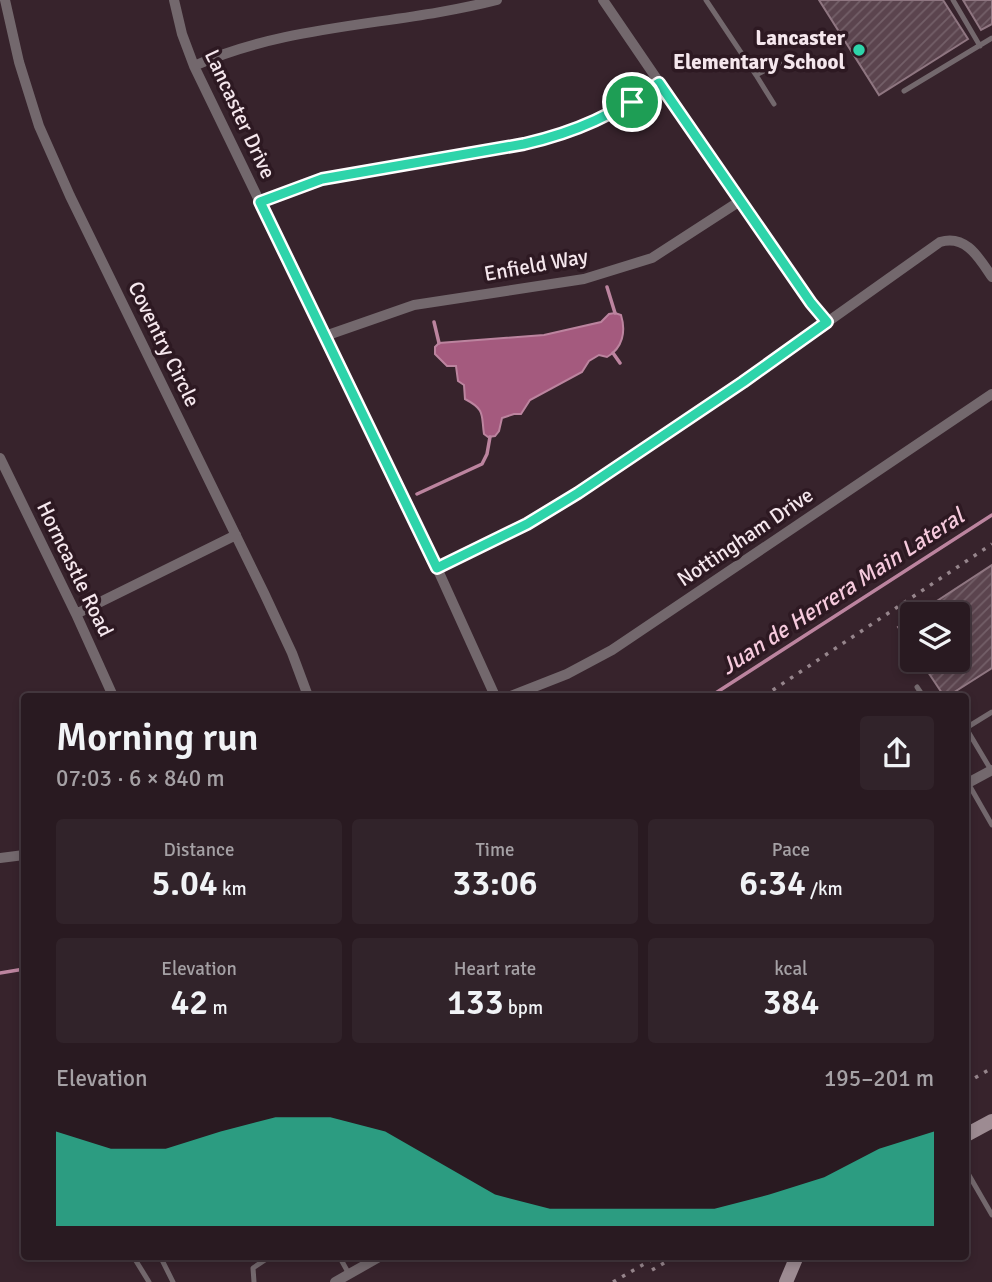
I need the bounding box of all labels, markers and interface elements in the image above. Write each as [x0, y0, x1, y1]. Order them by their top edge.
place label: Lancaster Elementary School [673, 25, 846, 75]
marker: Lancaster Elementary School [851, 42, 867, 58]
street label: Lancaster Drive [199, 45, 281, 183]
pin [602, 72, 662, 132]
icon: arrive [613, 83, 651, 121]
street label: Enfield Way [482, 243, 590, 287]
street label: Coventry Circle [122, 277, 206, 411]
street label: Nottingham Drive [672, 482, 818, 592]
street label: Horncastle Road [31, 497, 119, 641]
water label: Juan de Herrera Main Lateral [715, 501, 971, 681]
map controls [900, 602, 970, 672]
button: layers [900, 602, 970, 672]
text: Morning run [56, 714, 259, 761]
button: share [860, 716, 934, 790]
text: 07:03 · 6 × 840 m [56, 764, 225, 793]
text: Distance [164, 838, 234, 862]
text: Time [475, 838, 515, 862]
text: Pace [772, 838, 810, 862]
text: 5.04 [151, 862, 218, 905]
text: 33:06 [452, 862, 538, 905]
text: 6:34 [739, 862, 806, 905]
text: km [218, 877, 247, 901]
text: /km [806, 877, 843, 901]
text: Elevation [161, 957, 237, 981]
text: Heart rate [454, 957, 536, 981]
text: kcal [774, 957, 808, 981]
text: 42 [170, 981, 208, 1024]
text: 133 [447, 981, 504, 1024]
text: 384 [763, 981, 819, 1024]
text: m [208, 996, 228, 1020]
text: bpm [504, 996, 543, 1020]
text: Elevation [56, 1064, 148, 1093]
text: 195–201 m [824, 1064, 934, 1093]

